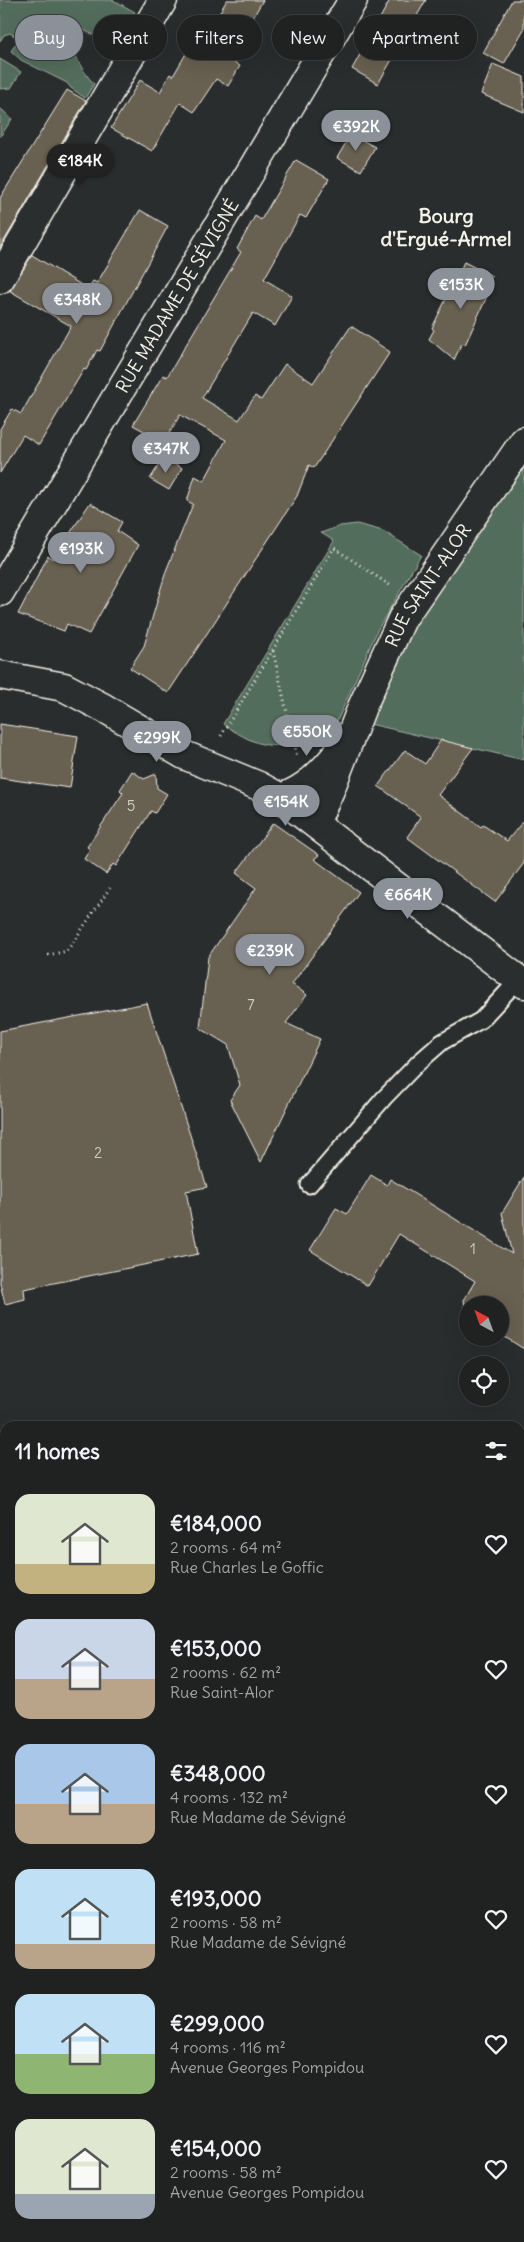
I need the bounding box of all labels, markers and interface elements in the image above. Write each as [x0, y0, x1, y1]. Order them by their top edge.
chip: Buy [15, 15, 83, 60]
chip: Rent [93, 15, 167, 60]
chip: Filters [177, 15, 262, 60]
chip: New [272, 15, 344, 60]
chip: Apartment [354, 15, 477, 60]
pin: €392K [321, 110, 391, 152]
text: €392K [332, 116, 380, 136]
pin: €184K [45, 144, 115, 186]
text: €184K [58, 150, 102, 170]
street label: RUE MADAME DE SÉVIGNÉ [110, 195, 243, 397]
district label: Bourg d'Ergué-Armel [380, 203, 512, 251]
pin: €153K [426, 268, 496, 310]
text: €153K [439, 274, 483, 294]
pin: €348K [42, 282, 112, 325]
text: €348K [53, 289, 101, 309]
pin: €347K [131, 432, 201, 474]
text: €347K [143, 438, 189, 458]
street label: RUE SAINT-ALOR [379, 519, 476, 650]
pin: €193K [46, 532, 116, 574]
text: €193K [59, 538, 103, 558]
pin: €550K [272, 714, 342, 757]
pin: €299K [122, 720, 192, 763]
text: €550K [282, 721, 332, 741]
text: €299K [133, 727, 181, 747]
pin: €154K [251, 784, 321, 827]
text: €154K [264, 791, 308, 811]
house number: 5 [127, 796, 135, 815]
pin: €664K [373, 878, 443, 920]
text: €664K [384, 884, 432, 904]
pin: €239K [235, 934, 305, 976]
text: €239K [246, 940, 294, 960]
house number: 7 [247, 995, 255, 1014]
house number: 2 [94, 1143, 102, 1162]
house number: 1 [470, 1239, 476, 1258]
north arrow [459, 1296, 509, 1346]
map controls [459, 1296, 509, 1406]
button: locate [459, 1356, 509, 1406]
icon: filters [482, 1437, 510, 1465]
text: 11 homes [15, 1438, 100, 1465]
text: €184,000 [170, 1510, 262, 1537]
icon: home [55, 1514, 115, 1574]
icon: heart [482, 1530, 510, 1558]
text: 2 rooms · 64 m² [170, 1537, 282, 1557]
text: Rue Charles Le Goffic [170, 1557, 324, 1577]
text: €153,000 [170, 1635, 261, 1662]
icon: home [55, 1639, 115, 1699]
icon: heart [482, 1655, 510, 1683]
text: 2 rooms · 62 m² [170, 1662, 281, 1682]
text: Rue Saint-Alor [170, 1682, 274, 1702]
text: €348,000 [170, 1760, 266, 1787]
icon: home [55, 1764, 115, 1824]
icon: heart [482, 1780, 510, 1808]
text: 4 rooms · 132 m² [170, 1787, 288, 1807]
text: Rue Madame de Sévigné [170, 1807, 346, 1827]
text: €193,000 [170, 1885, 261, 1912]
icon: home [55, 1889, 115, 1949]
icon: heart [482, 1905, 510, 1933]
text: 2 rooms · 58 m² [170, 1912, 282, 1932]
text: Rue Madame de Sévigné [170, 1932, 346, 1952]
text: €299,000 [170, 2010, 265, 2037]
icon: home [55, 2014, 115, 2074]
icon: heart [482, 2030, 510, 2058]
text: 4 rooms · 116 m² [170, 2037, 286, 2057]
text: Avenue Georges Pompidou [170, 2057, 364, 2077]
text: €154,000 [170, 2135, 262, 2162]
icon: home [55, 2139, 115, 2199]
icon: heart [482, 2155, 510, 2183]
text: 2 rooms · 58 m² [170, 2162, 282, 2182]
text: Avenue Georges Pompidou [170, 2182, 364, 2202]

